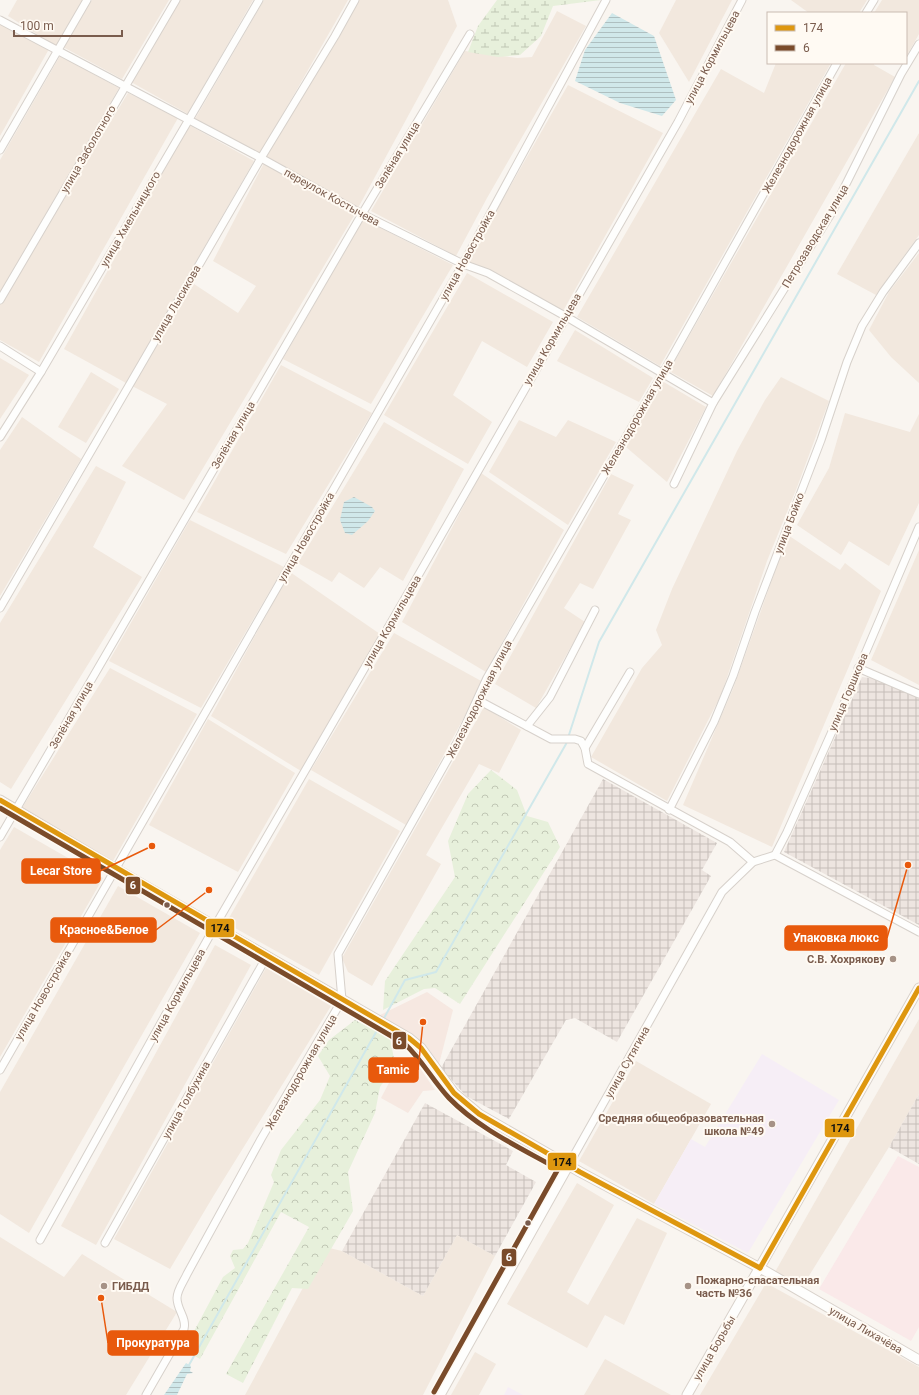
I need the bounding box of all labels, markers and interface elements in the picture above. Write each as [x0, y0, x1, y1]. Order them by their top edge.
street label: улица Кормильцева [682, 8, 743, 106]
scale bar [14, 12, 122, 38]
legend [767, 12, 907, 64]
text: 100 m [20, 19, 54, 33]
text: 174 [803, 21, 823, 35]
text: 6 [803, 41, 810, 55]
street label: Железнодорожная улица [760, 75, 835, 196]
street label: улица Заболотного [58, 103, 119, 195]
street label: Зелёная улица [372, 119, 423, 191]
street label: переулок Костычева [282, 166, 382, 229]
street label: улица Хмельницкого [98, 169, 163, 269]
street label: Петрозаводская улица [779, 182, 851, 290]
street label: улица Новостройка [437, 208, 498, 303]
street label: улица Лысикова [149, 263, 204, 344]
street label: улица Кормильцева [521, 291, 584, 387]
street label: Железнодорожная улица [599, 357, 676, 477]
street label: Зелёная улица [209, 399, 258, 471]
street label: улица Новостройка [275, 490, 337, 584]
street label: улица Бойко [772, 491, 807, 556]
street label: улица Кормильцева [361, 573, 424, 669]
street label: Железнодорожная улица [444, 638, 515, 760]
street label: улица Горшкова [826, 651, 871, 733]
street label: Зелёная улица [47, 679, 96, 751]
callout: Lecar Store [22, 859, 100, 883]
text: Lecar Store [30, 864, 92, 878]
line badge: 6 [125, 876, 141, 895]
text: 6 [130, 879, 136, 892]
unlabelled marker [162, 900, 172, 910]
callout: Красное&Белое [51, 918, 156, 942]
line badge: 174 [205, 918, 235, 938]
text: 174 [211, 922, 230, 935]
text: Красное&Белое [59, 923, 149, 937]
callout: Упаковка люкс [785, 926, 887, 950]
text: Упаковка люкс [793, 931, 879, 945]
street label: улица Кормильцева [147, 947, 208, 1044]
street label: улица Новостройка [12, 948, 74, 1042]
place label: С.В. Хохрякову [807, 953, 885, 966]
marker: С.В. Хохрякову [888, 954, 898, 964]
street label: Железнодорожная улица [263, 1012, 340, 1132]
street label: улица Сутягина [602, 1024, 652, 1100]
line badge: 6 [392, 1031, 407, 1050]
text: 6 [396, 1035, 402, 1048]
callout: Tamic [369, 1058, 418, 1082]
street label: улица Толбухина [160, 1059, 213, 1141]
text: Tamic [377, 1063, 409, 1077]
place label: Средняя общеобразовательная школа №49 [598, 1112, 764, 1138]
line badge: 174 [824, 1118, 855, 1138]
marker: Средняя общеобразовательная школа №49 [767, 1119, 777, 1129]
text: 174 [831, 1122, 850, 1135]
line badge: 174 [547, 1152, 577, 1171]
text: 174 [553, 1156, 572, 1169]
unlabelled marker [523, 1218, 533, 1228]
line badge: 6 [501, 1248, 517, 1267]
text: 6 [506, 1251, 512, 1264]
place label: Пожарно-спасательная часть №36 [696, 1274, 819, 1300]
place label: ГИБДД [112, 1280, 150, 1293]
marker: ГИБДД [99, 1281, 109, 1291]
marker: Пожарно-спасательная часть №36 [683, 1281, 693, 1291]
street label: улица Лихачёва [827, 1304, 905, 1357]
street label: улица Борьбы [691, 1313, 738, 1383]
callout: Прокуратура [108, 1331, 198, 1355]
text: Прокуратура [116, 1336, 190, 1350]

